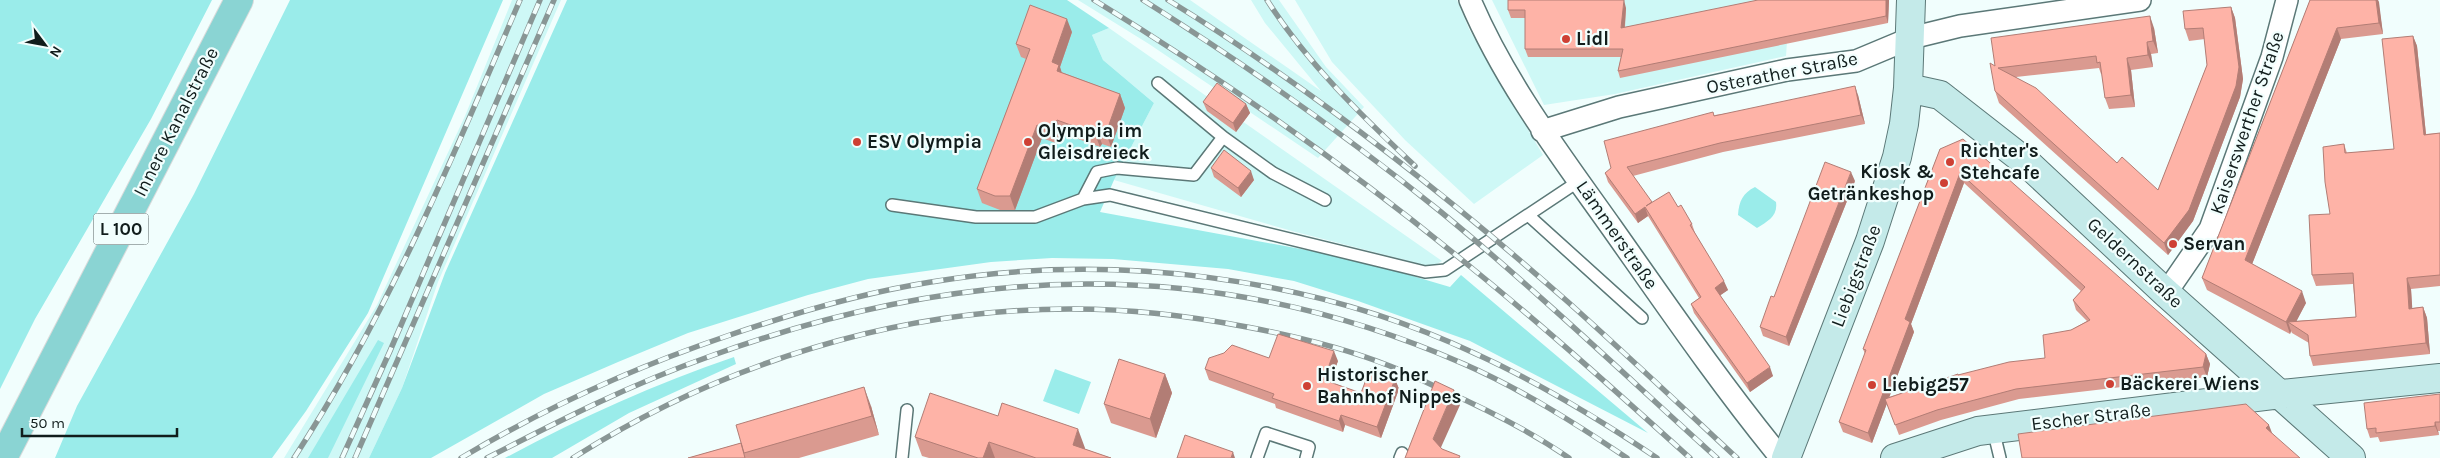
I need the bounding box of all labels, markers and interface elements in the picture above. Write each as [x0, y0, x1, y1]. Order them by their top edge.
north arrow [20, 20, 70, 70]
place label: Lidl [1576, 28, 1609, 50]
street label: Kaiserswerther Straße [2205, 29, 2289, 217]
marker: Lidl [1560, 33, 1572, 45]
text: N [46, 43, 65, 60]
street label: Innere Kanalstraße [129, 44, 223, 200]
street label: Osterather Straße [1705, 48, 1859, 98]
place label: Olympia im Gleisdreieck [1038, 120, 1150, 164]
place label: ESV Olympia [867, 131, 982, 153]
marker: ESV Olympia [851, 136, 863, 148]
marker: Olympia im Gleisdreieck [1022, 136, 1034, 148]
place label: Richter's Stehcafe [1960, 140, 2040, 184]
marker: Richter's Stehcafe [1944, 156, 1956, 168]
place label: Kiosk & Getränkeshop [1808, 161, 1934, 205]
street label: Lämmerstraße [1571, 177, 1663, 293]
marker: Kiosk & Getränkeshop [1938, 177, 1950, 189]
road number: L 100 [94, 213, 148, 244]
street label: Geldernstraße [2083, 213, 2187, 313]
street label: Liebigstraße [1826, 222, 1886, 330]
place label: Servan [2183, 233, 2245, 255]
marker: Servan [2167, 238, 2179, 250]
place label: Historischer Bahnhof Nippes [1317, 364, 1462, 408]
place label: Bäckerei Wiens [2120, 373, 2260, 395]
place label: Liebig257 [1882, 374, 1969, 396]
marker: Bäckerei Wiens [2104, 378, 2116, 390]
marker: Liebig257 [1866, 379, 1878, 391]
marker: Historischer Bahnhof Nippes [1301, 380, 1313, 392]
street label: Escher Straße [2030, 399, 2152, 435]
scale bar [22, 406, 178, 438]
text: 50 m [30, 414, 65, 432]

